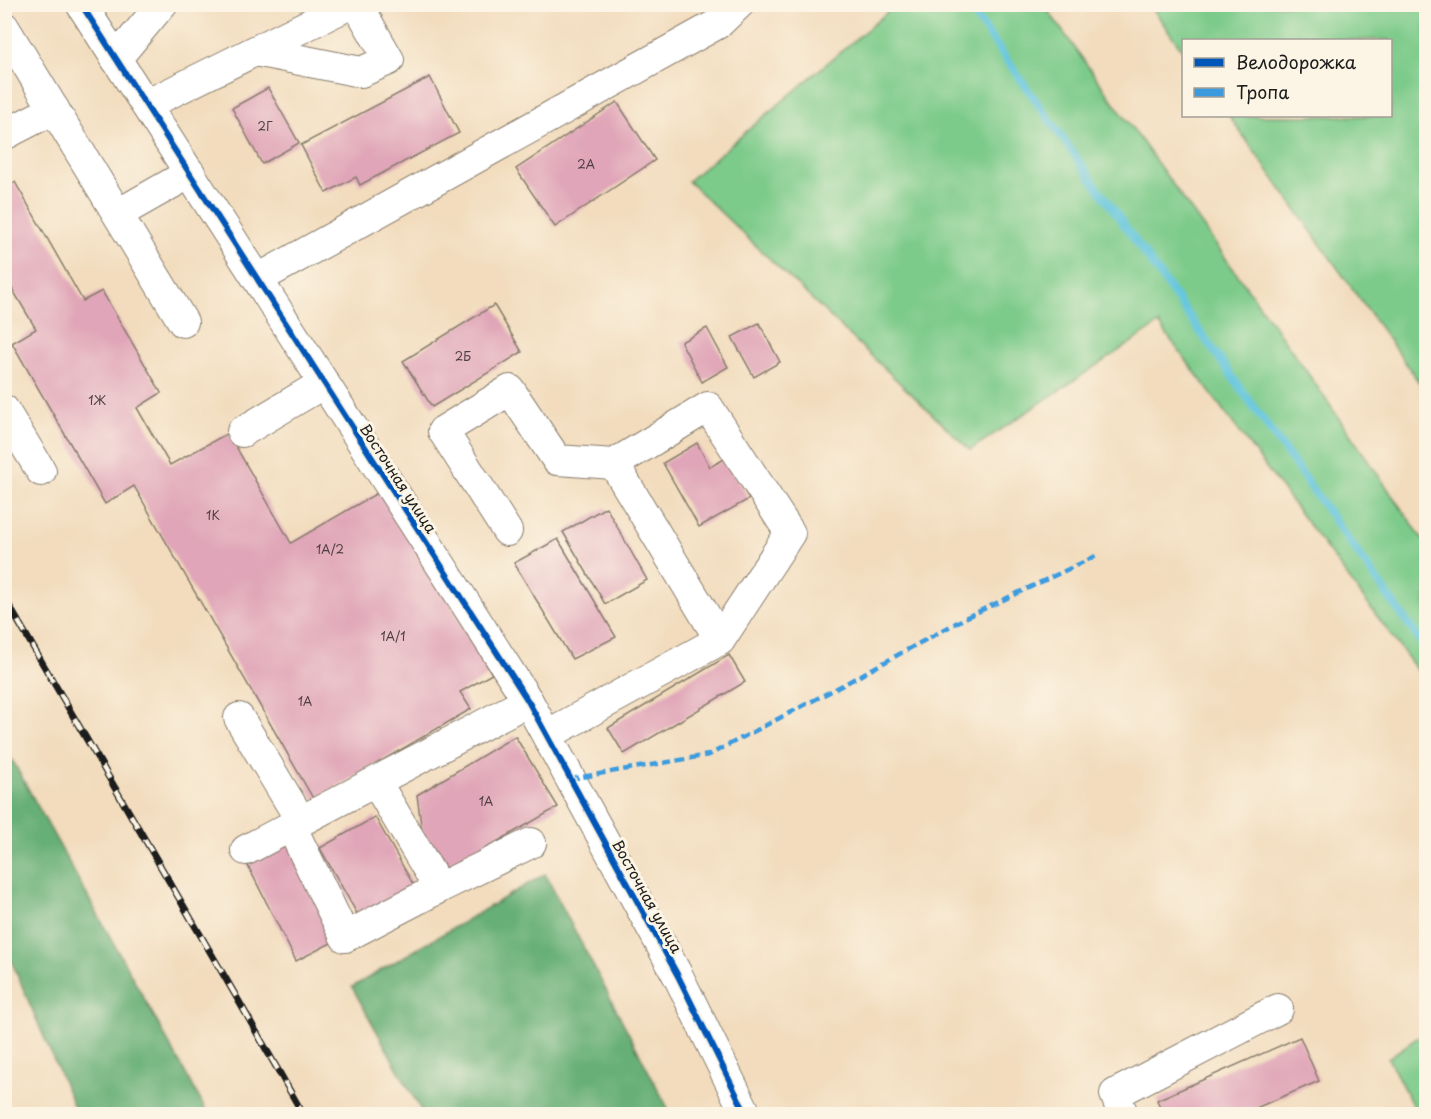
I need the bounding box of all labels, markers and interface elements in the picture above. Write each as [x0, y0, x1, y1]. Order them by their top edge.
legend [1182, 39, 1392, 117]
text: Велодорожка [1236, 48, 1357, 75]
text: Тропа [1236, 78, 1289, 105]
house number: 2Г [257, 117, 273, 135]
house number: 2А [577, 155, 595, 173]
house number: 2Б [455, 347, 471, 365]
house number: 1Ж [88, 391, 106, 409]
street label: Восточная улица [355, 419, 443, 538]
house number: 1К [206, 506, 220, 524]
house number: 1А/2 [316, 540, 344, 558]
house number: 1А/1 [380, 627, 406, 645]
house number: 1А [298, 692, 312, 710]
house number: 1А [479, 792, 493, 810]
street label: Восточная улица [607, 835, 689, 957]

